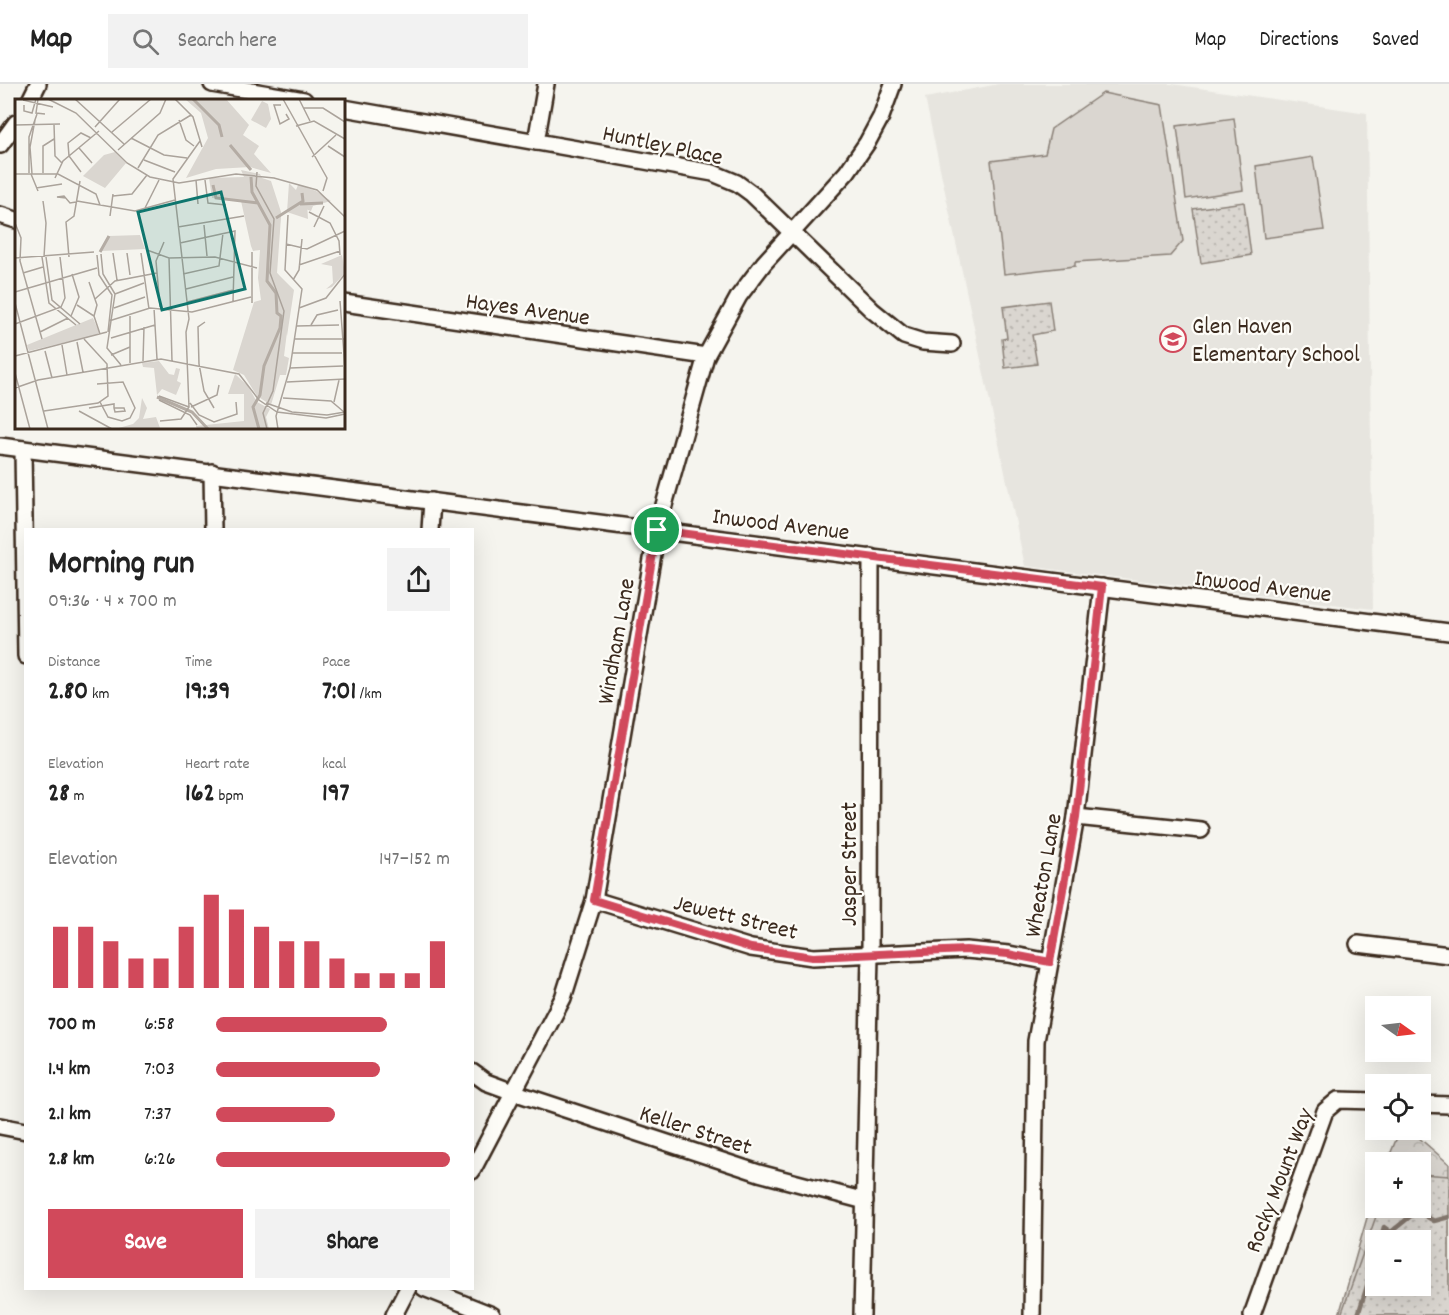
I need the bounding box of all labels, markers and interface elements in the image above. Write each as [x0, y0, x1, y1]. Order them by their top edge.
search box [108, 14, 528, 68]
text: Map [30, 21, 72, 61]
icon: search [129, 25, 162, 58]
text: Search here [177, 26, 277, 57]
text: Map [1195, 26, 1226, 56]
text: Directions [1259, 26, 1339, 56]
text: Saved [1372, 26, 1419, 56]
inset map [15, 99, 345, 429]
street label: Huntley Place [599, 118, 726, 176]
street label: Hayes Avenue [463, 285, 592, 337]
place label: Glen Haven Elementary School [1192, 311, 1360, 373]
school or university icon: Glen Haven Elementary School [1158, 324, 1188, 354]
street label: Inwood Avenue [710, 501, 851, 551]
pin [631, 504, 682, 555]
icon: arrive [640, 513, 673, 546]
text: Morning run [48, 542, 195, 589]
button: share [387, 548, 450, 611]
street label: Inwood Avenue [1192, 563, 1333, 613]
street label: Windham Lane [590, 576, 646, 707]
text: 09:36 · 4 × 700 m [48, 588, 177, 616]
text: Distance [48, 651, 100, 674]
text: Time [185, 651, 212, 674]
text: Pace [322, 651, 350, 674]
text: 2.80 [48, 674, 88, 711]
text: 19:39 [185, 674, 230, 711]
text: 7:01 [322, 674, 356, 711]
text: km [88, 683, 110, 706]
text: /km [356, 683, 382, 706]
text: Elevation [48, 753, 104, 776]
text: Heart rate [185, 753, 250, 776]
text: kcal [322, 753, 346, 776]
text: 28 [48, 776, 70, 813]
text: 162 [185, 776, 215, 813]
text: 197 [322, 776, 350, 813]
text: m [70, 785, 84, 808]
text: bpm [215, 785, 244, 808]
street label: Jasper Street [834, 802, 868, 926]
street label: Wheaton Lane [1017, 811, 1073, 940]
text: Elevation [48, 846, 118, 874]
text: 147–152 m [379, 846, 450, 874]
street label: Jewett Street [670, 887, 801, 951]
north arrow [1365, 996, 1431, 1062]
map controls [1365, 996, 1431, 1296]
text: 700 m [48, 1011, 96, 1039]
text: 6:58 [144, 1011, 174, 1039]
text: 1.4 km [48, 1056, 91, 1084]
text: 7:03 [144, 1056, 175, 1084]
button: locate [1365, 1074, 1431, 1140]
street label: Keller Street [634, 1098, 756, 1166]
text: 2.1 km [48, 1101, 91, 1129]
text: 7:37 [144, 1101, 172, 1129]
street label: Rocky Mount Way [1238, 1103, 1324, 1258]
text: 2.8 km [48, 1146, 95, 1174]
text: 6:26 [144, 1146, 176, 1174]
button: + [1365, 1152, 1431, 1218]
button: Save [48, 1209, 243, 1278]
button: Share [255, 1209, 450, 1278]
button: − [1365, 1230, 1431, 1296]

